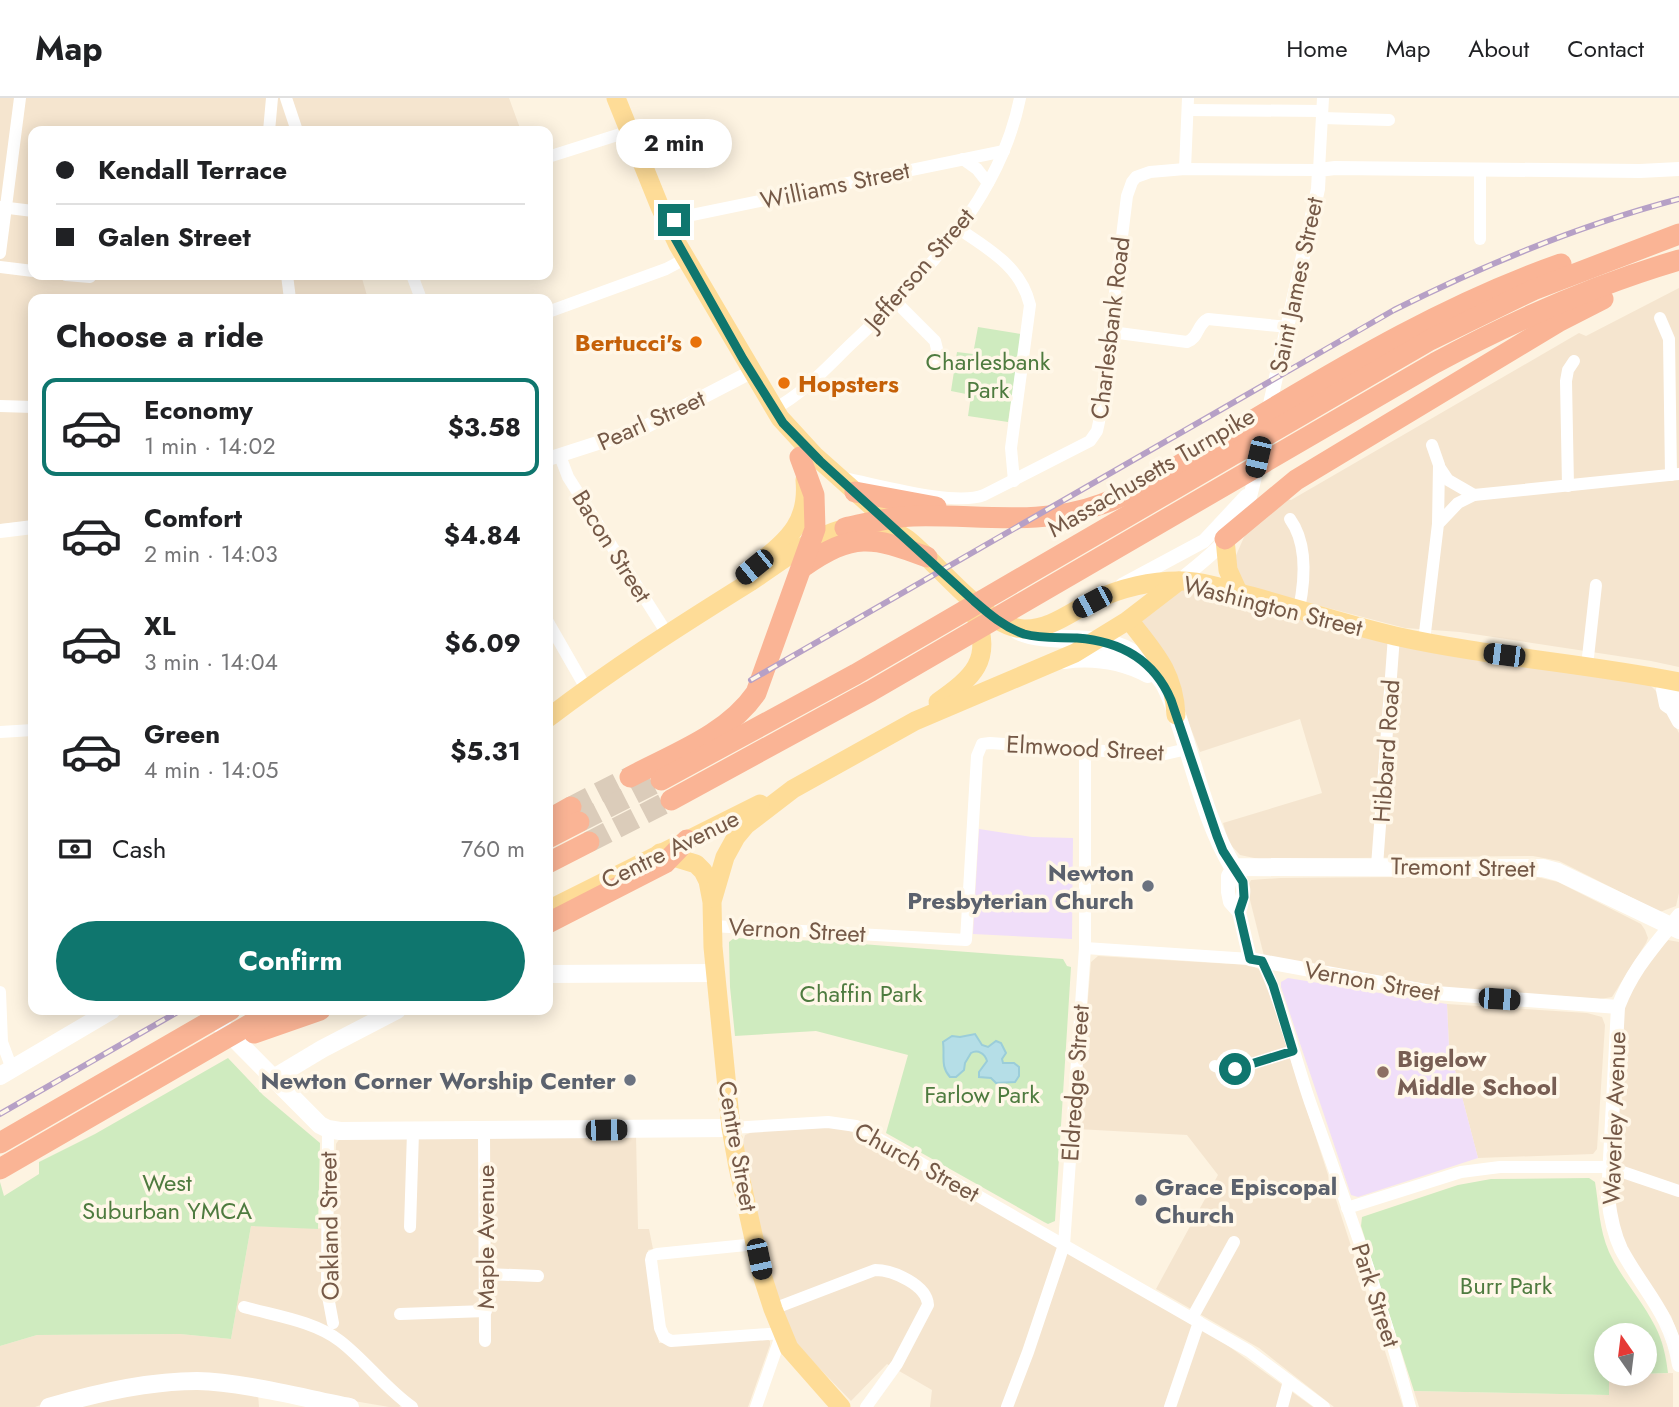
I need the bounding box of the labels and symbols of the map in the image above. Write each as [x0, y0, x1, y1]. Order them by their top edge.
callout: 2 min [616, 118, 732, 167]
street label: Williams Street [757, 152, 913, 218]
street label: Saint James Street [1260, 194, 1332, 376]
street label: Jefferson Street [854, 200, 982, 340]
route end [658, 204, 690, 236]
street label: Charlesbank Road [1081, 235, 1139, 421]
place label: Bertucci's [575, 325, 682, 360]
marker: Bertucci's [688, 334, 704, 350]
park label: Charlesbank Park [926, 344, 1051, 407]
place label: Hopsters [798, 366, 899, 401]
marker: Hopsters [776, 375, 792, 391]
street label: Pearl Street [592, 381, 711, 459]
street label: Massachusetts Turnpike [1041, 398, 1261, 546]
car [1244, 434, 1273, 480]
street label: Bacon Street [564, 483, 661, 609]
car [732, 546, 777, 588]
street label: Washington Street [1180, 567, 1367, 645]
car [1069, 583, 1116, 621]
car [1482, 642, 1527, 668]
street label: Hibbard Road [1364, 678, 1408, 824]
street label: Elmwood Street [1005, 726, 1165, 770]
street label: Centre Avenue [595, 801, 745, 897]
street label: Tremont Street [1391, 848, 1536, 886]
place label: Newton Presbyterian Church [907, 855, 1134, 918]
marker: Newton Presbyterian Church [1140, 878, 1156, 894]
street label: Vernon Street [728, 909, 867, 951]
street label: Vernon Street [1301, 952, 1443, 1010]
park label: Chaffin Park [799, 976, 923, 1011]
car [1478, 987, 1521, 1011]
street label: Eldredge Street [1052, 1003, 1098, 1162]
street label: Waverley Avenue [1593, 1031, 1635, 1205]
place label: Bigelow Middle School [1397, 1041, 1557, 1104]
route start [1219, 1053, 1251, 1085]
place label: Newton Corner Worship Center [261, 1063, 616, 1098]
marker: Bigelow Middle School [1375, 1064, 1391, 1080]
marker: Newton Corner Worship Center [622, 1072, 638, 1088]
park label: Farlow Park [924, 1077, 1040, 1112]
street label: Centre Street [709, 1078, 767, 1214]
street label: Church Street [848, 1113, 986, 1211]
car [585, 1119, 628, 1141]
street label: Oakland Street [310, 1151, 348, 1301]
park label: West Suburban YMCA [82, 1165, 252, 1228]
street label: Maple Avenue [468, 1165, 503, 1309]
place label: Grace Episcopal Church [1155, 1169, 1337, 1232]
marker: Grace Episcopal Church [1133, 1192, 1149, 1208]
car [745, 1236, 774, 1282]
street label: Park Street [1343, 1239, 1409, 1352]
park label: Burr Park [1460, 1268, 1553, 1303]
north arrow [1594, 1323, 1657, 1386]

